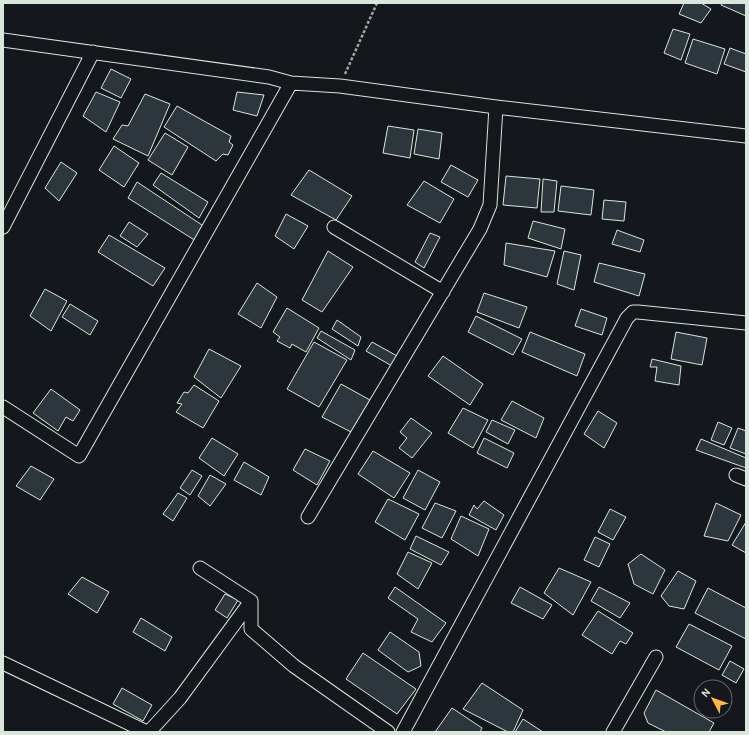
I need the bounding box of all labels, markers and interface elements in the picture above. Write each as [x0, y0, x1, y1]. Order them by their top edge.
north arrow [693, 679, 733, 719]
text: N [699, 686, 712, 699]

